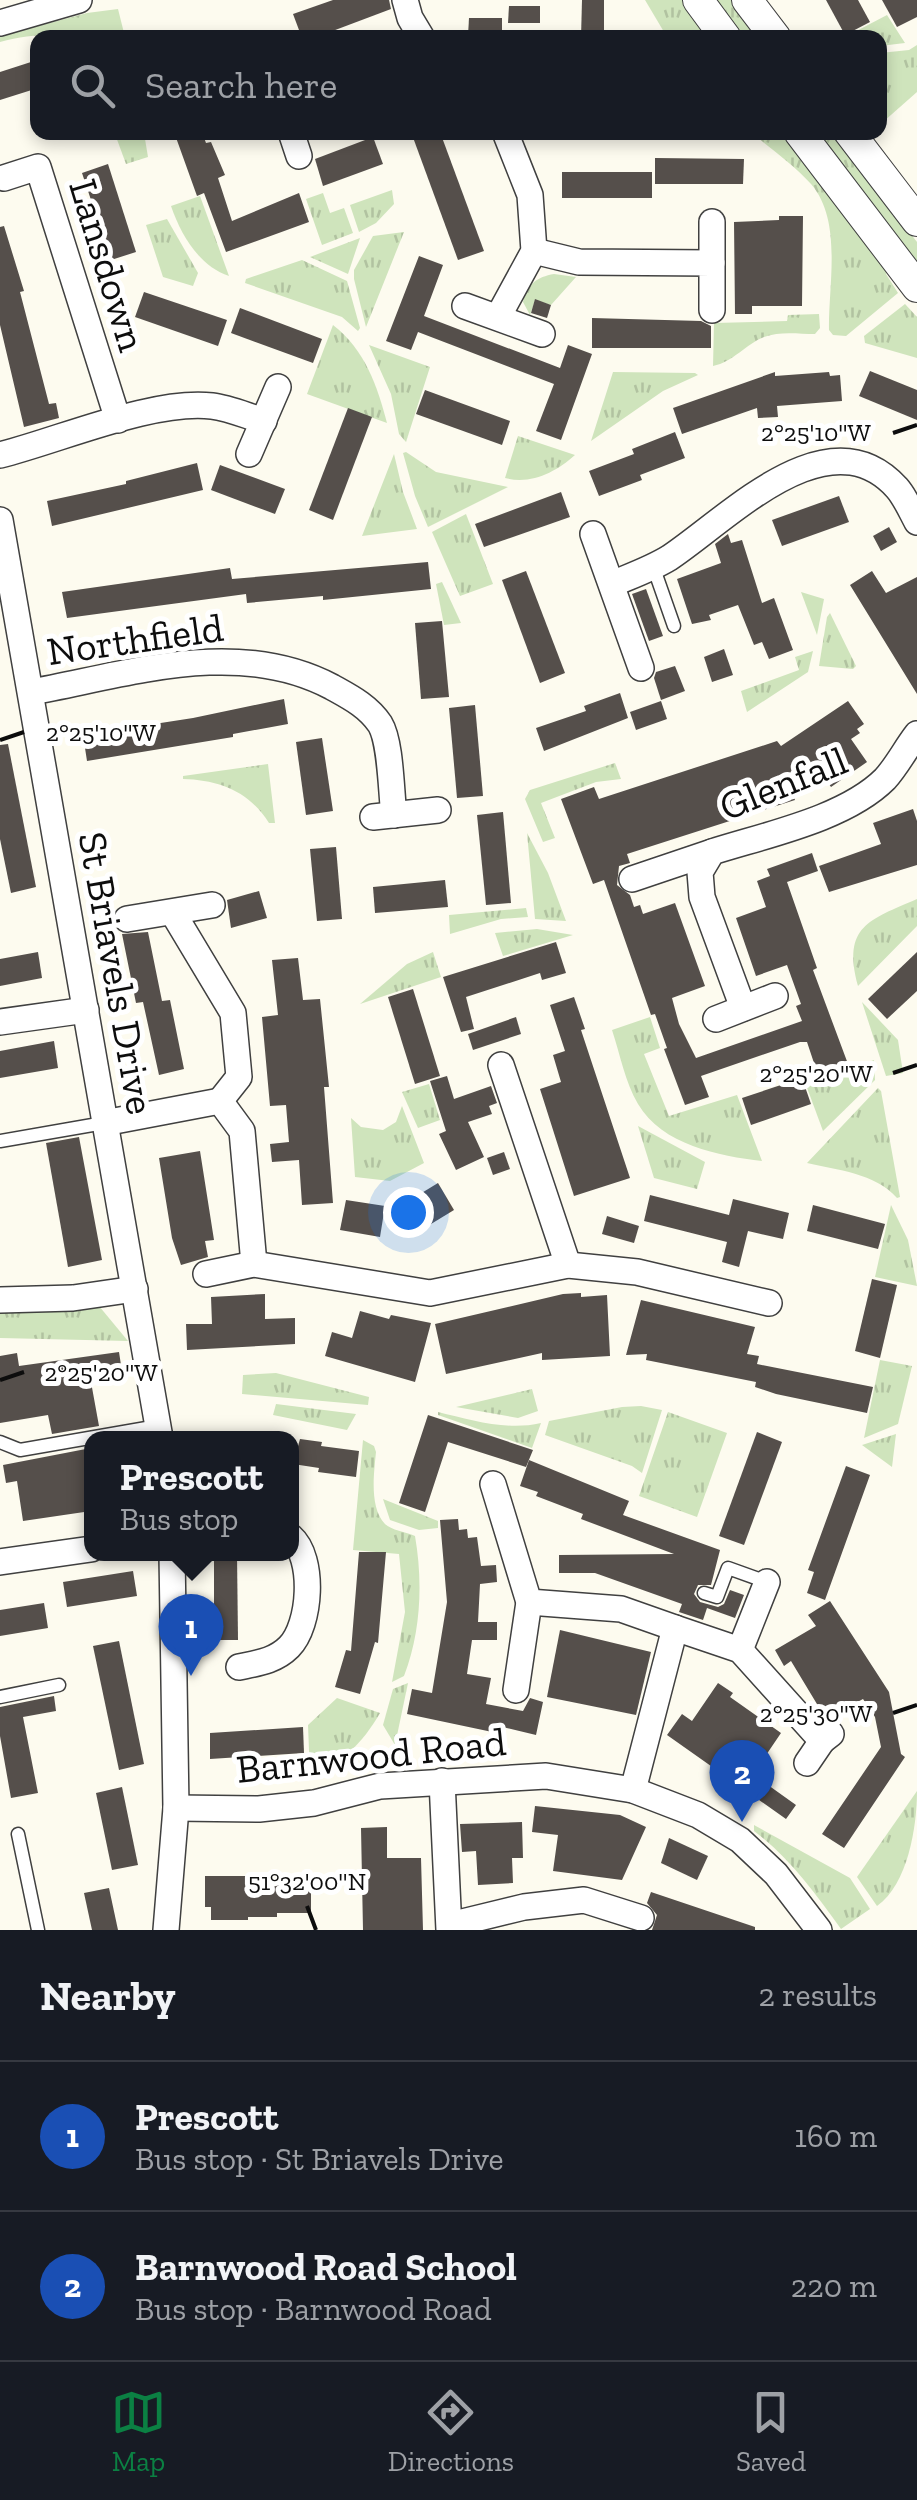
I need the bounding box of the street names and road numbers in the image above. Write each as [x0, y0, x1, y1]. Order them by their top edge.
street label: Lansdown [59, 173, 157, 357]
street label: Northfield [44, 603, 226, 675]
street label: Glenfall [712, 736, 854, 830]
street label: St Briavels Drive [69, 828, 165, 1118]
street label: Barnwood Road [234, 1717, 508, 1793]

